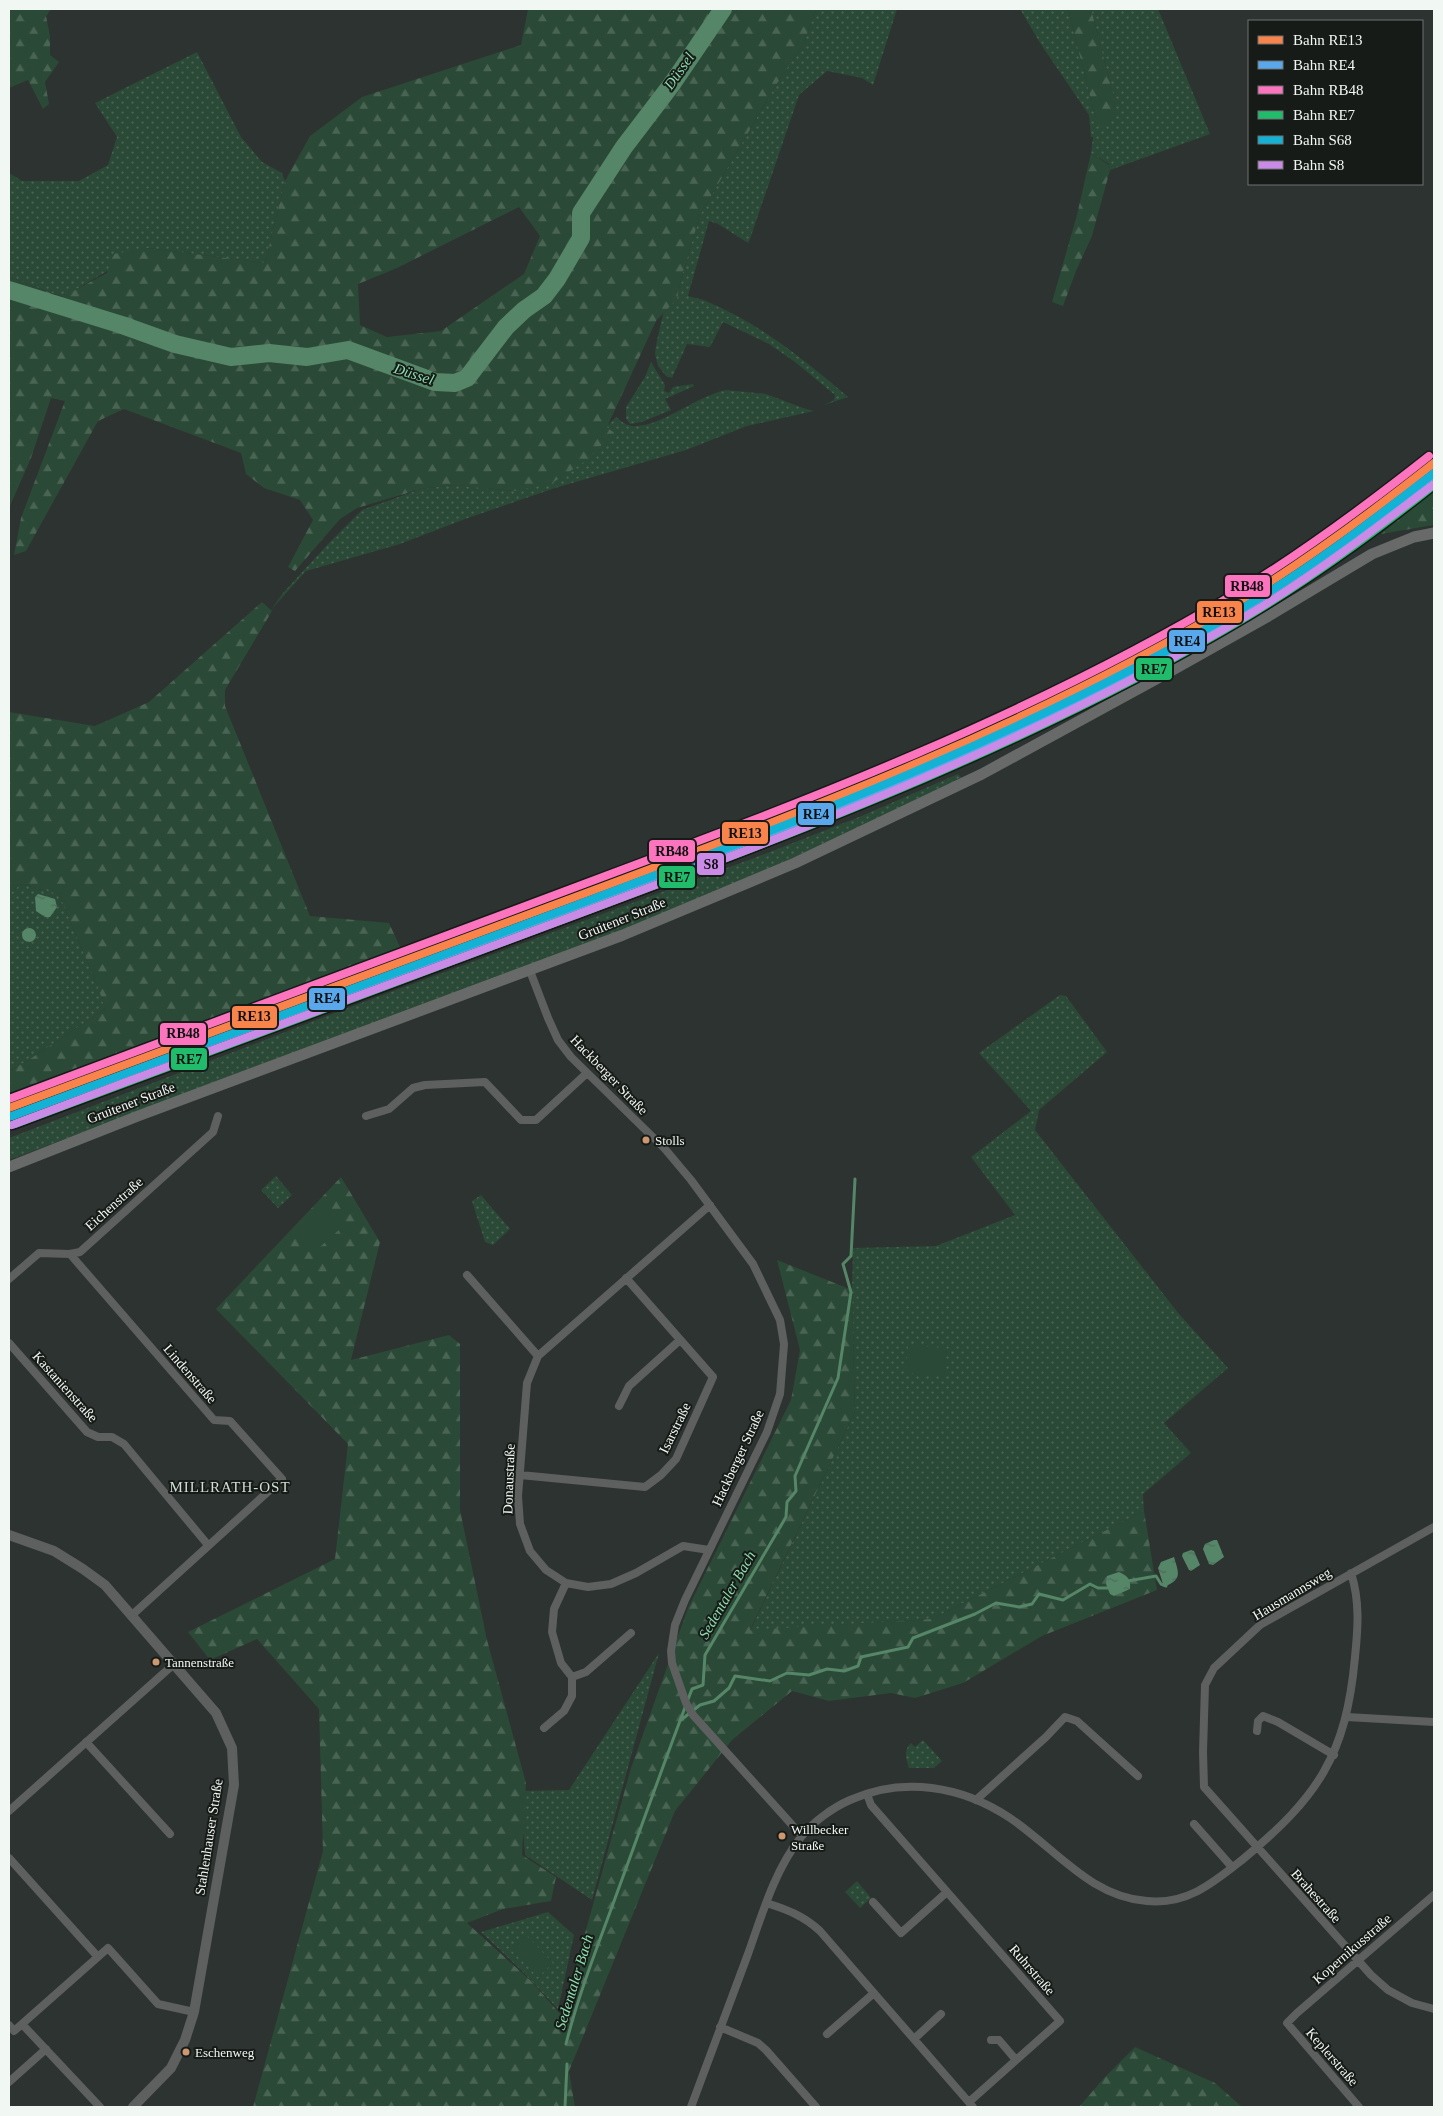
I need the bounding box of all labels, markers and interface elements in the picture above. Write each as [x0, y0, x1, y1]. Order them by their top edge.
legend [1248, 20, 1423, 185]
text: Bahn RE13 [1293, 32, 1363, 48]
water label: Düssel [660, 50, 697, 93]
text: Bahn RE4 [1293, 57, 1356, 73]
text: Bahn RB48 [1293, 82, 1363, 98]
text: Bahn RE7 [1293, 107, 1356, 123]
text: Bahn S68 [1293, 132, 1352, 148]
text: Bahn S8 [1293, 157, 1344, 173]
water label: Düssel [391, 360, 436, 388]
line badge: RB48 [1224, 574, 1271, 598]
text: RB48 [1230, 579, 1264, 594]
line badge: RE13 [1196, 600, 1243, 624]
text: RE13 [1202, 605, 1236, 620]
line badge: RE4 [1168, 629, 1206, 653]
text: RE4 [1174, 634, 1200, 649]
line badge: RE7 [1135, 657, 1173, 681]
text: RE7 [1141, 662, 1167, 677]
line badge: RE4 [797, 802, 835, 826]
text: RE4 [803, 807, 829, 822]
line badge: RE13 [721, 821, 769, 845]
text: RE13 [728, 826, 762, 841]
line badge: RB48 [648, 839, 696, 863]
text: RB48 [655, 844, 689, 859]
line badge: S8 [696, 852, 725, 876]
text: S8 [704, 857, 718, 872]
line badge: RE7 [658, 865, 696, 889]
text: RE7 [664, 870, 690, 885]
street label: Gruitener Straße [576, 895, 668, 943]
line badge: RE4 [308, 987, 346, 1011]
text: RE4 [314, 991, 340, 1006]
line badge: RE13 [231, 1005, 278, 1029]
text: RE13 [237, 1009, 271, 1024]
line badge: RB48 [159, 1022, 207, 1046]
text: RB48 [166, 1026, 200, 1041]
street label: Hackberger Straße [567, 1032, 651, 1118]
line badge: RE7 [170, 1047, 208, 1071]
text: RE7 [176, 1052, 202, 1067]
street label: Gruitener Straße [85, 1079, 177, 1127]
place label: Stolls [655, 1133, 685, 1148]
marker: Stolls [641, 1135, 651, 1145]
street label: Eichenstraße [82, 1174, 146, 1234]
street label: Lindenstraße [160, 1341, 220, 1407]
street label: Kastanienstraße [30, 1349, 100, 1425]
street label: Isarstraße [656, 1400, 694, 1456]
street label: Hackberger Straße [709, 1408, 767, 1508]
street label: Donaustraße [500, 1443, 518, 1515]
district label: MILLRATH-OST [169, 1479, 291, 1495]
water label: Sedentaler Bach [695, 1548, 759, 1642]
street label: Hausmannsweg [1250, 1565, 1334, 1623]
place label: Tannenstraße [165, 1655, 234, 1670]
marker: Tannenstraße [151, 1657, 161, 1667]
street label: Stahlenhauser Straße [192, 1778, 226, 1896]
place label: Willbecker Straße [791, 1822, 849, 1853]
marker: Willbecker Straße [777, 1831, 787, 1841]
street label: Brahestraße [1288, 1866, 1344, 1926]
street label: Kopernikusstraße [1310, 1911, 1394, 1987]
water label: Sedentaler Bach [552, 1932, 596, 2032]
street label: Ruhrstraße [1006, 1942, 1058, 1998]
street label: Keplerstraße [1303, 2025, 1361, 2089]
place label: Eschenweg [195, 2045, 255, 2060]
marker: Eschenweg [181, 2047, 191, 2057]

